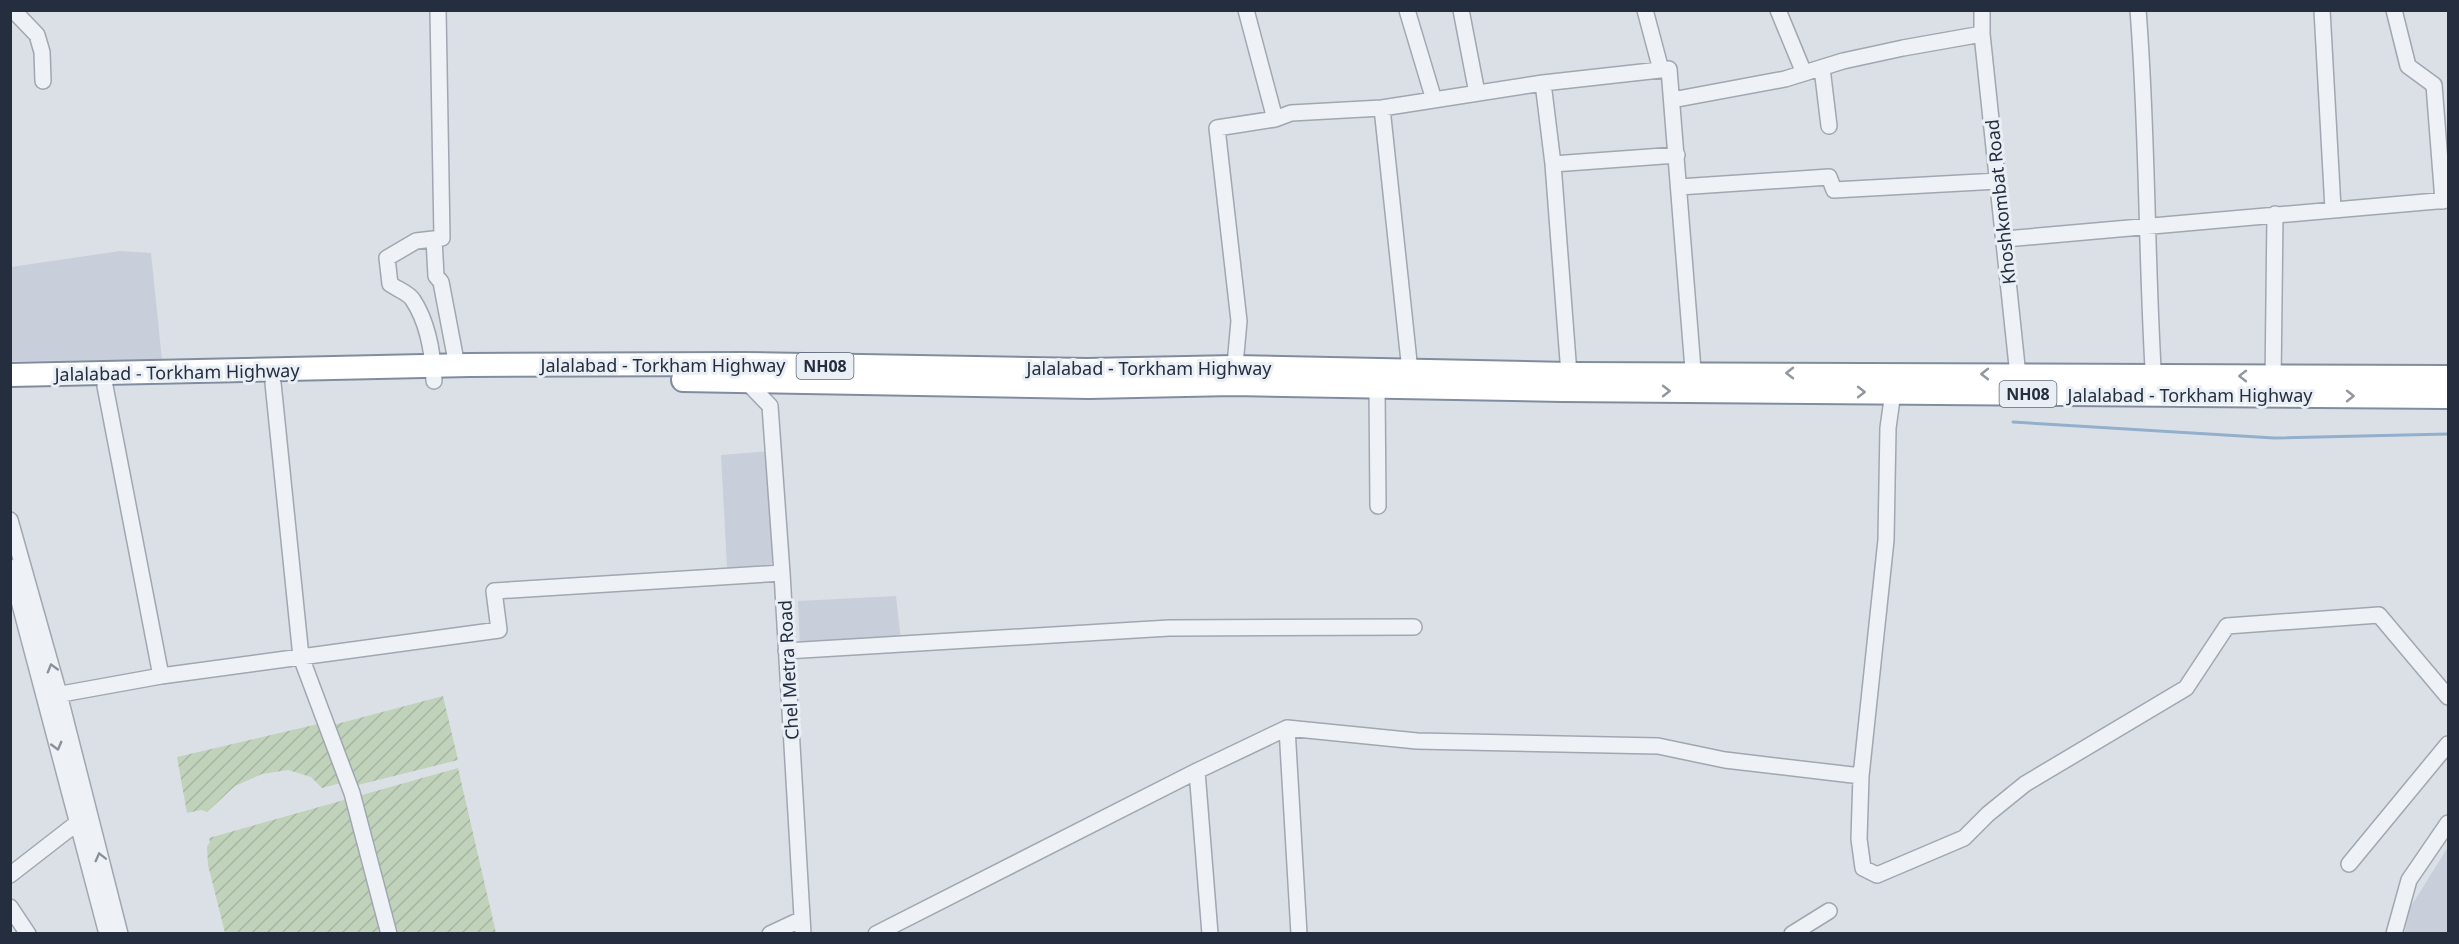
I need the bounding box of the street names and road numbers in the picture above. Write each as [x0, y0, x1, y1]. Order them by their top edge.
street label: Khoshkombat Road [1979, 118, 2021, 286]
street label: Jalalabad - Torkham Highway [539, 353, 786, 377]
road number: NH08 [796, 353, 854, 379]
street label: Jalalabad - Torkham Highway [1025, 356, 1272, 380]
street label: Jalalabad - Torkham Highway [52, 358, 300, 386]
road number: NH08 [2000, 381, 2056, 407]
street label: Jalalabad - Torkham Highway [2066, 383, 2313, 407]
street label: Chel Metra Road [772, 599, 804, 741]

